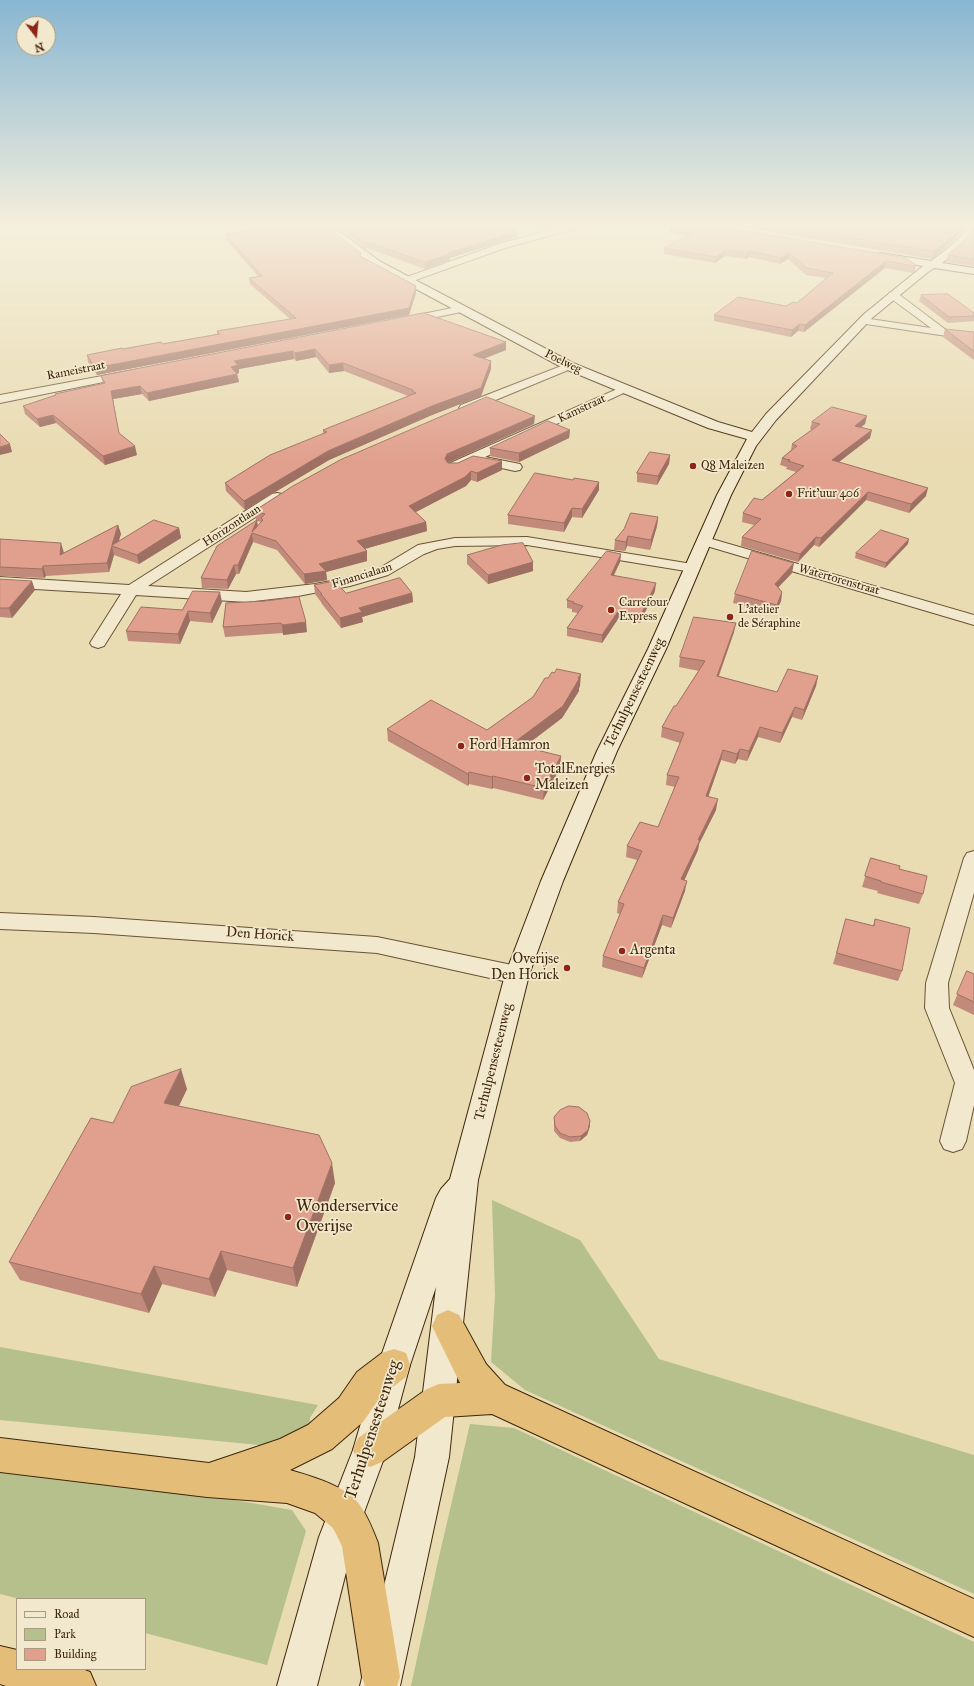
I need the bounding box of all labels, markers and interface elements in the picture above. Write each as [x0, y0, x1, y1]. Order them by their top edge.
north arrow [16, 16, 56, 56]
text: N [33, 40, 45, 55]
street label: Poelweg [542, 347, 584, 377]
street label: Rameistraat [45, 358, 107, 384]
street label: Kamstraat [556, 392, 608, 426]
place label: Q8 Maleizen [701, 459, 764, 473]
marker: Q8 Maleizen [688, 461, 698, 471]
place label: Frit'uur 406 [797, 487, 859, 501]
marker: Frit'uur 406 [784, 489, 794, 499]
street label: Horizontlaan [200, 502, 264, 550]
street label: Financialaan [330, 560, 394, 592]
street label: Watertorenstraat [797, 562, 881, 598]
place label: Carrefour Express [619, 596, 667, 624]
place label: L'atelier de Séraphine [738, 603, 800, 631]
marker: Carrefour Express [606, 605, 616, 615]
marker: L'atelier de Séraphine [725, 612, 735, 622]
street label: Terhulpensesteenweg [601, 635, 669, 751]
place label: Ford Hamron [469, 738, 550, 754]
marker: Ford Hamron [456, 741, 466, 751]
place label: TotalEnergies Maleizen [535, 762, 615, 794]
marker: TotalEnergies Maleizen [522, 773, 532, 783]
street label: Den Horick [226, 924, 294, 946]
place label: Argenta [630, 943, 675, 959]
marker: Argenta [617, 946, 627, 956]
place label: Overijse Den Horick [491, 952, 559, 984]
marker: Overijse Den Horick [562, 963, 572, 973]
street label: Terhulpensesteenweg [471, 1002, 517, 1122]
place label: Wonderservice Overijse [296, 1197, 398, 1237]
marker: Wonderservice Overijse [283, 1212, 293, 1222]
street label: Terhulpensesteenweg [341, 1357, 405, 1503]
legend [16, 1598, 146, 1670]
text: Road [54, 1607, 80, 1621]
text: Park [54, 1627, 76, 1641]
text: Building [54, 1647, 96, 1661]

